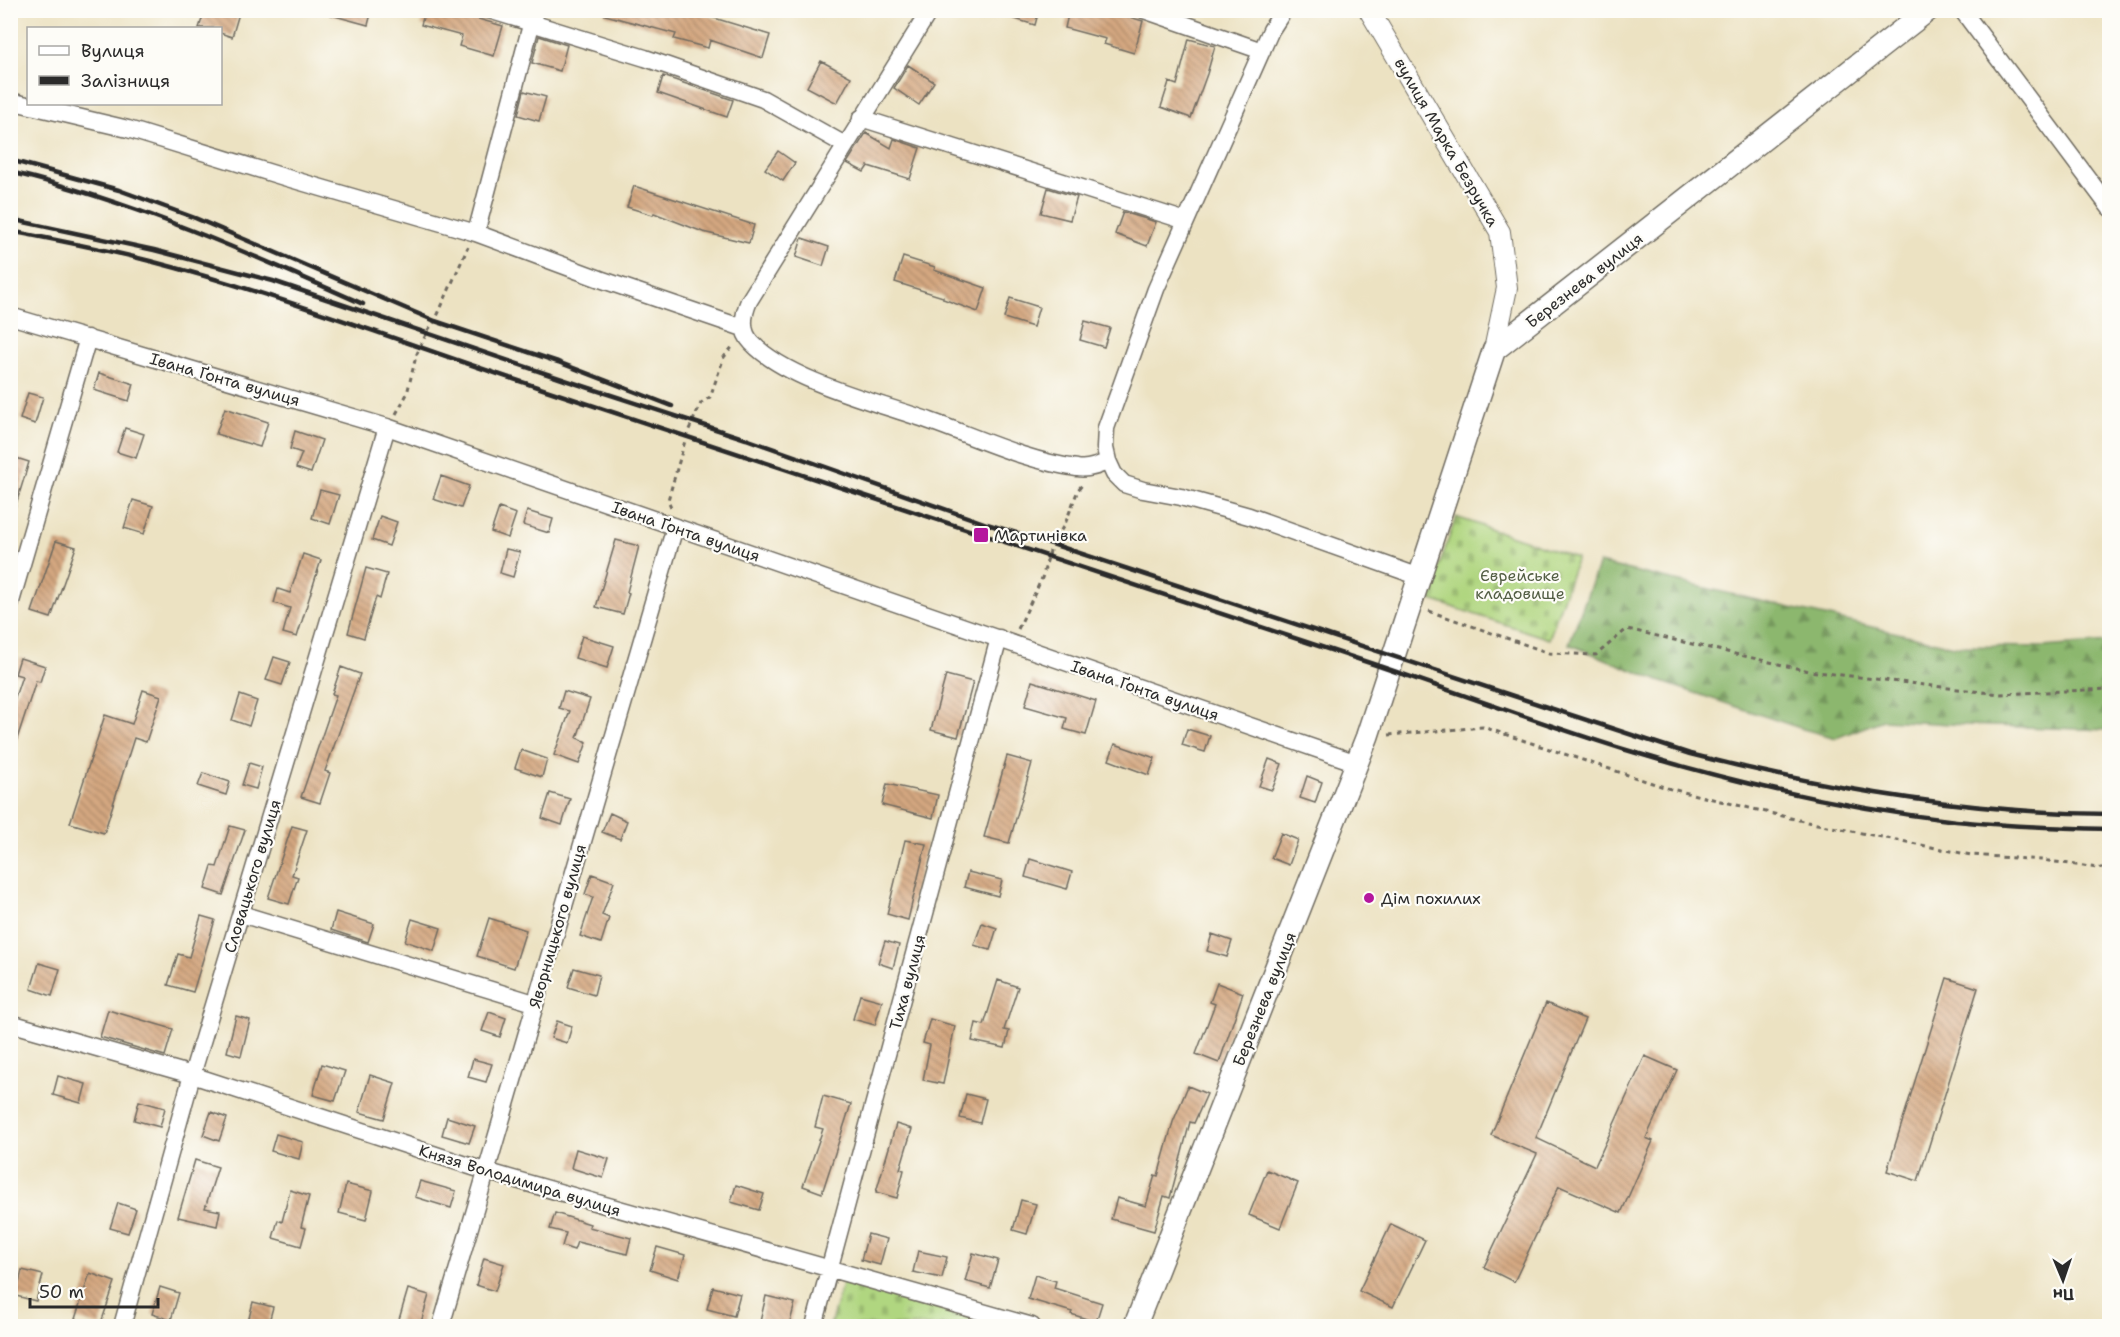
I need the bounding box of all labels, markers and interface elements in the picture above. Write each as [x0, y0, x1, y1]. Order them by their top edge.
legend [27, 27, 222, 105]
text: Вулиця [81, 39, 145, 63]
street label: вулиця Марка Безручка [1390, 54, 1504, 231]
text: Залізниця [81, 69, 170, 93]
street label: Березнева вулиця [1521, 228, 1647, 333]
street label: Івана Ґонта вулиця [147, 348, 302, 411]
street label: Івана Ґонта вулиця [609, 496, 763, 567]
place label: Мартинівка [994, 525, 1087, 546]
marker: Мартинівка [972, 526, 990, 544]
park label: Єврейське кладовище [1475, 565, 1565, 604]
street label: Івана Ґонта вулиця [1068, 655, 1222, 726]
street label: Словацького вулиця [219, 797, 286, 955]
street label: Яворницького вулиця [524, 842, 591, 1011]
place label: Дiм похилих [1381, 888, 1481, 909]
marker: Дiм похилих [1362, 891, 1376, 905]
street label: Березнева вулиця [1228, 929, 1301, 1069]
street label: Тиха вулиця [885, 932, 930, 1032]
street label: Князя Володимира вулиця [416, 1140, 623, 1221]
north arrow [2033, 1250, 2093, 1310]
scale bar [30, 1271, 158, 1309]
text: 50 m [39, 1280, 84, 1304]
text: Пн [2053, 1284, 2074, 1305]

